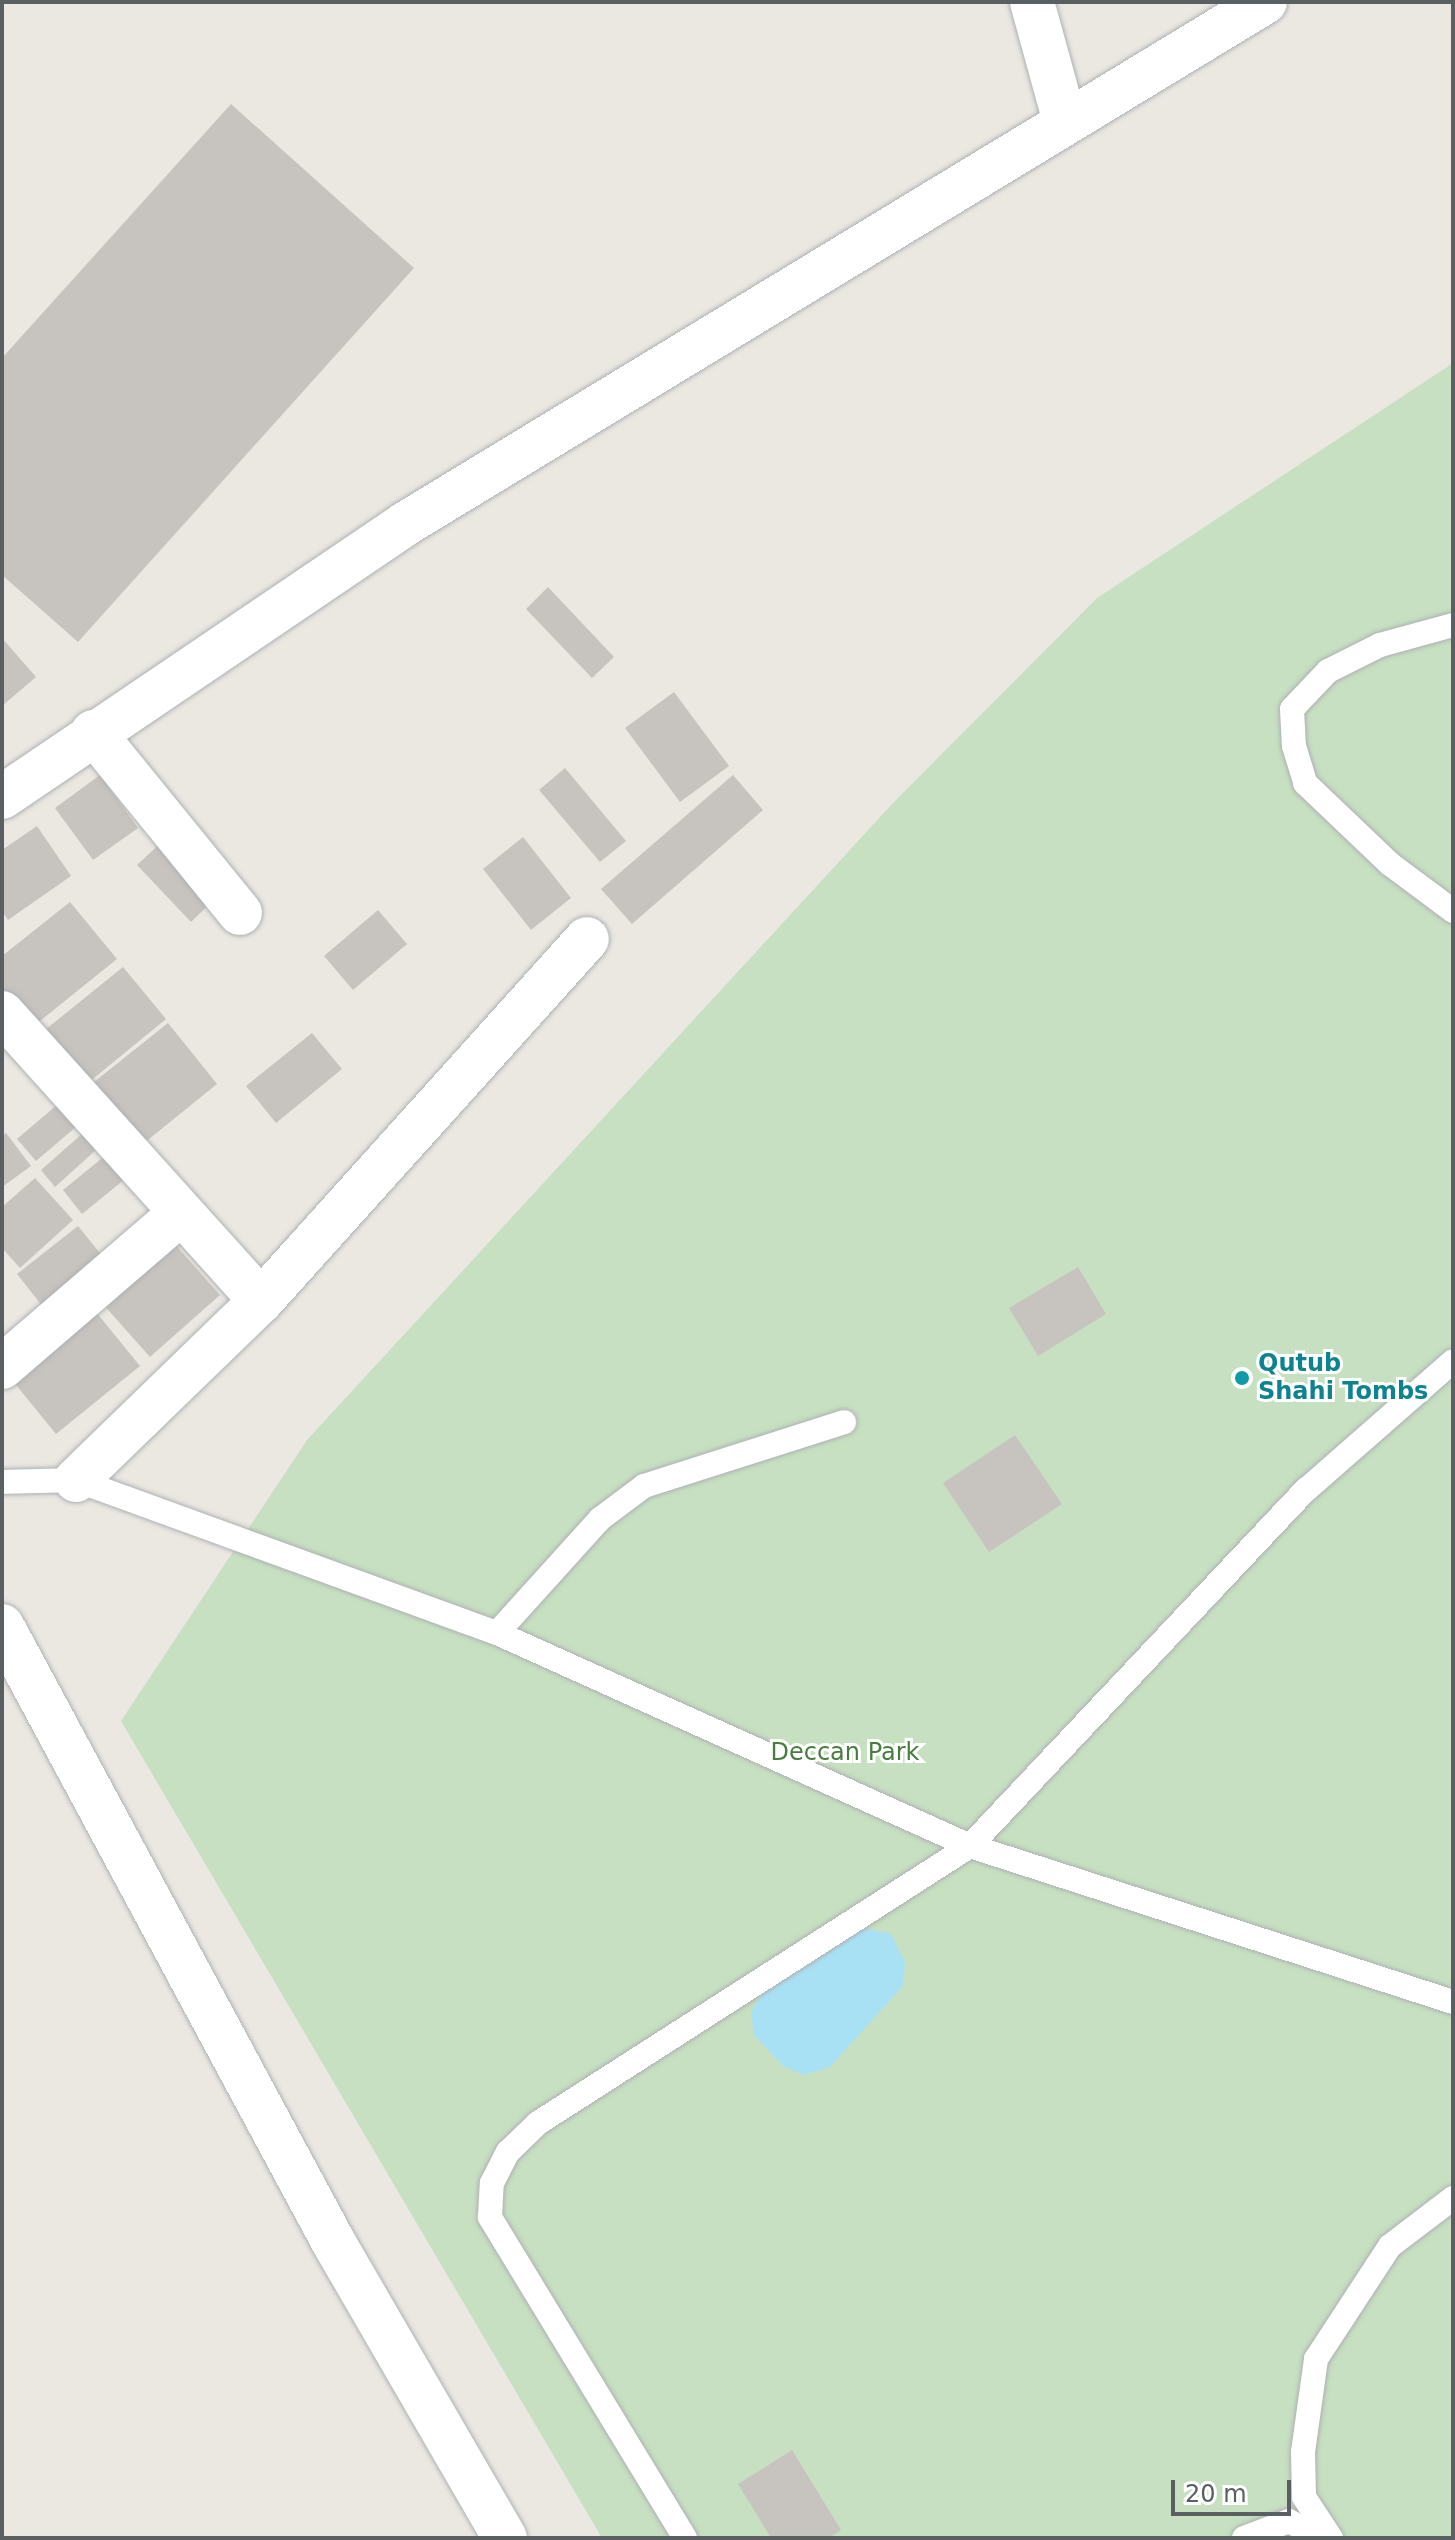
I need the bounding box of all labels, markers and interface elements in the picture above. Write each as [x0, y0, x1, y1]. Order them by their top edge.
place label: Qutub Shahi Tombs [1258, 1350, 1428, 1406]
marker: Qutub Shahi Tombs [1233, 1369, 1251, 1387]
park label: Deccan Park [770, 1739, 920, 1767]
scale bar [1175, 2464, 1295, 2514]
text: 20 m [1185, 2480, 1247, 2508]

